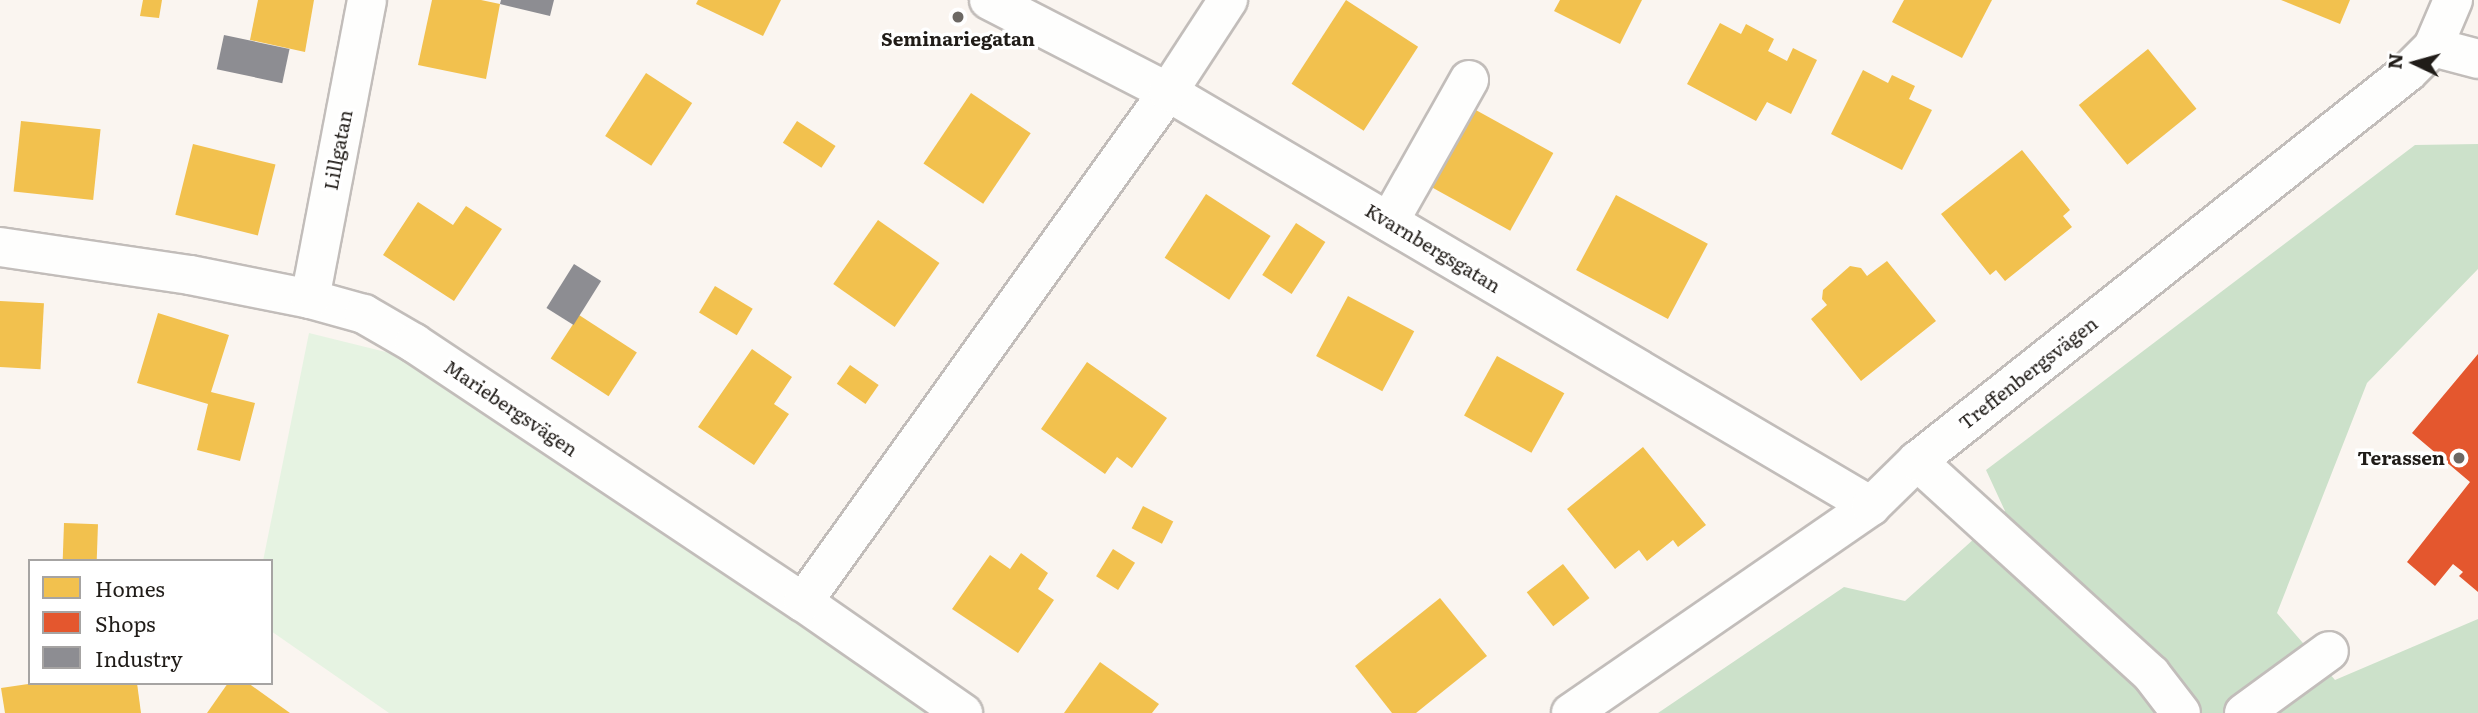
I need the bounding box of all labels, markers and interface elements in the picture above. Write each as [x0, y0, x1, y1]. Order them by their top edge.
marker: Seminariegatan [950, 9, 966, 25]
place label: Seminariegatan [881, 28, 1035, 50]
north arrow [2380, 28, 2450, 98]
text: N [2379, 52, 2409, 70]
street label: Lillgatan [319, 108, 357, 192]
street label: Kvarnbergsgatan [1361, 199, 1505, 297]
street label: Treffenbergsvägen [1954, 312, 2102, 434]
street label: Mariebergsvägen [440, 355, 582, 461]
place label: Terassen [2358, 447, 2445, 469]
marker: Terassen [2451, 450, 2467, 466]
legend [28, 559, 273, 685]
text: Homes [95, 572, 165, 603]
text: Shops [95, 607, 156, 638]
text: Industry [95, 642, 183, 673]

